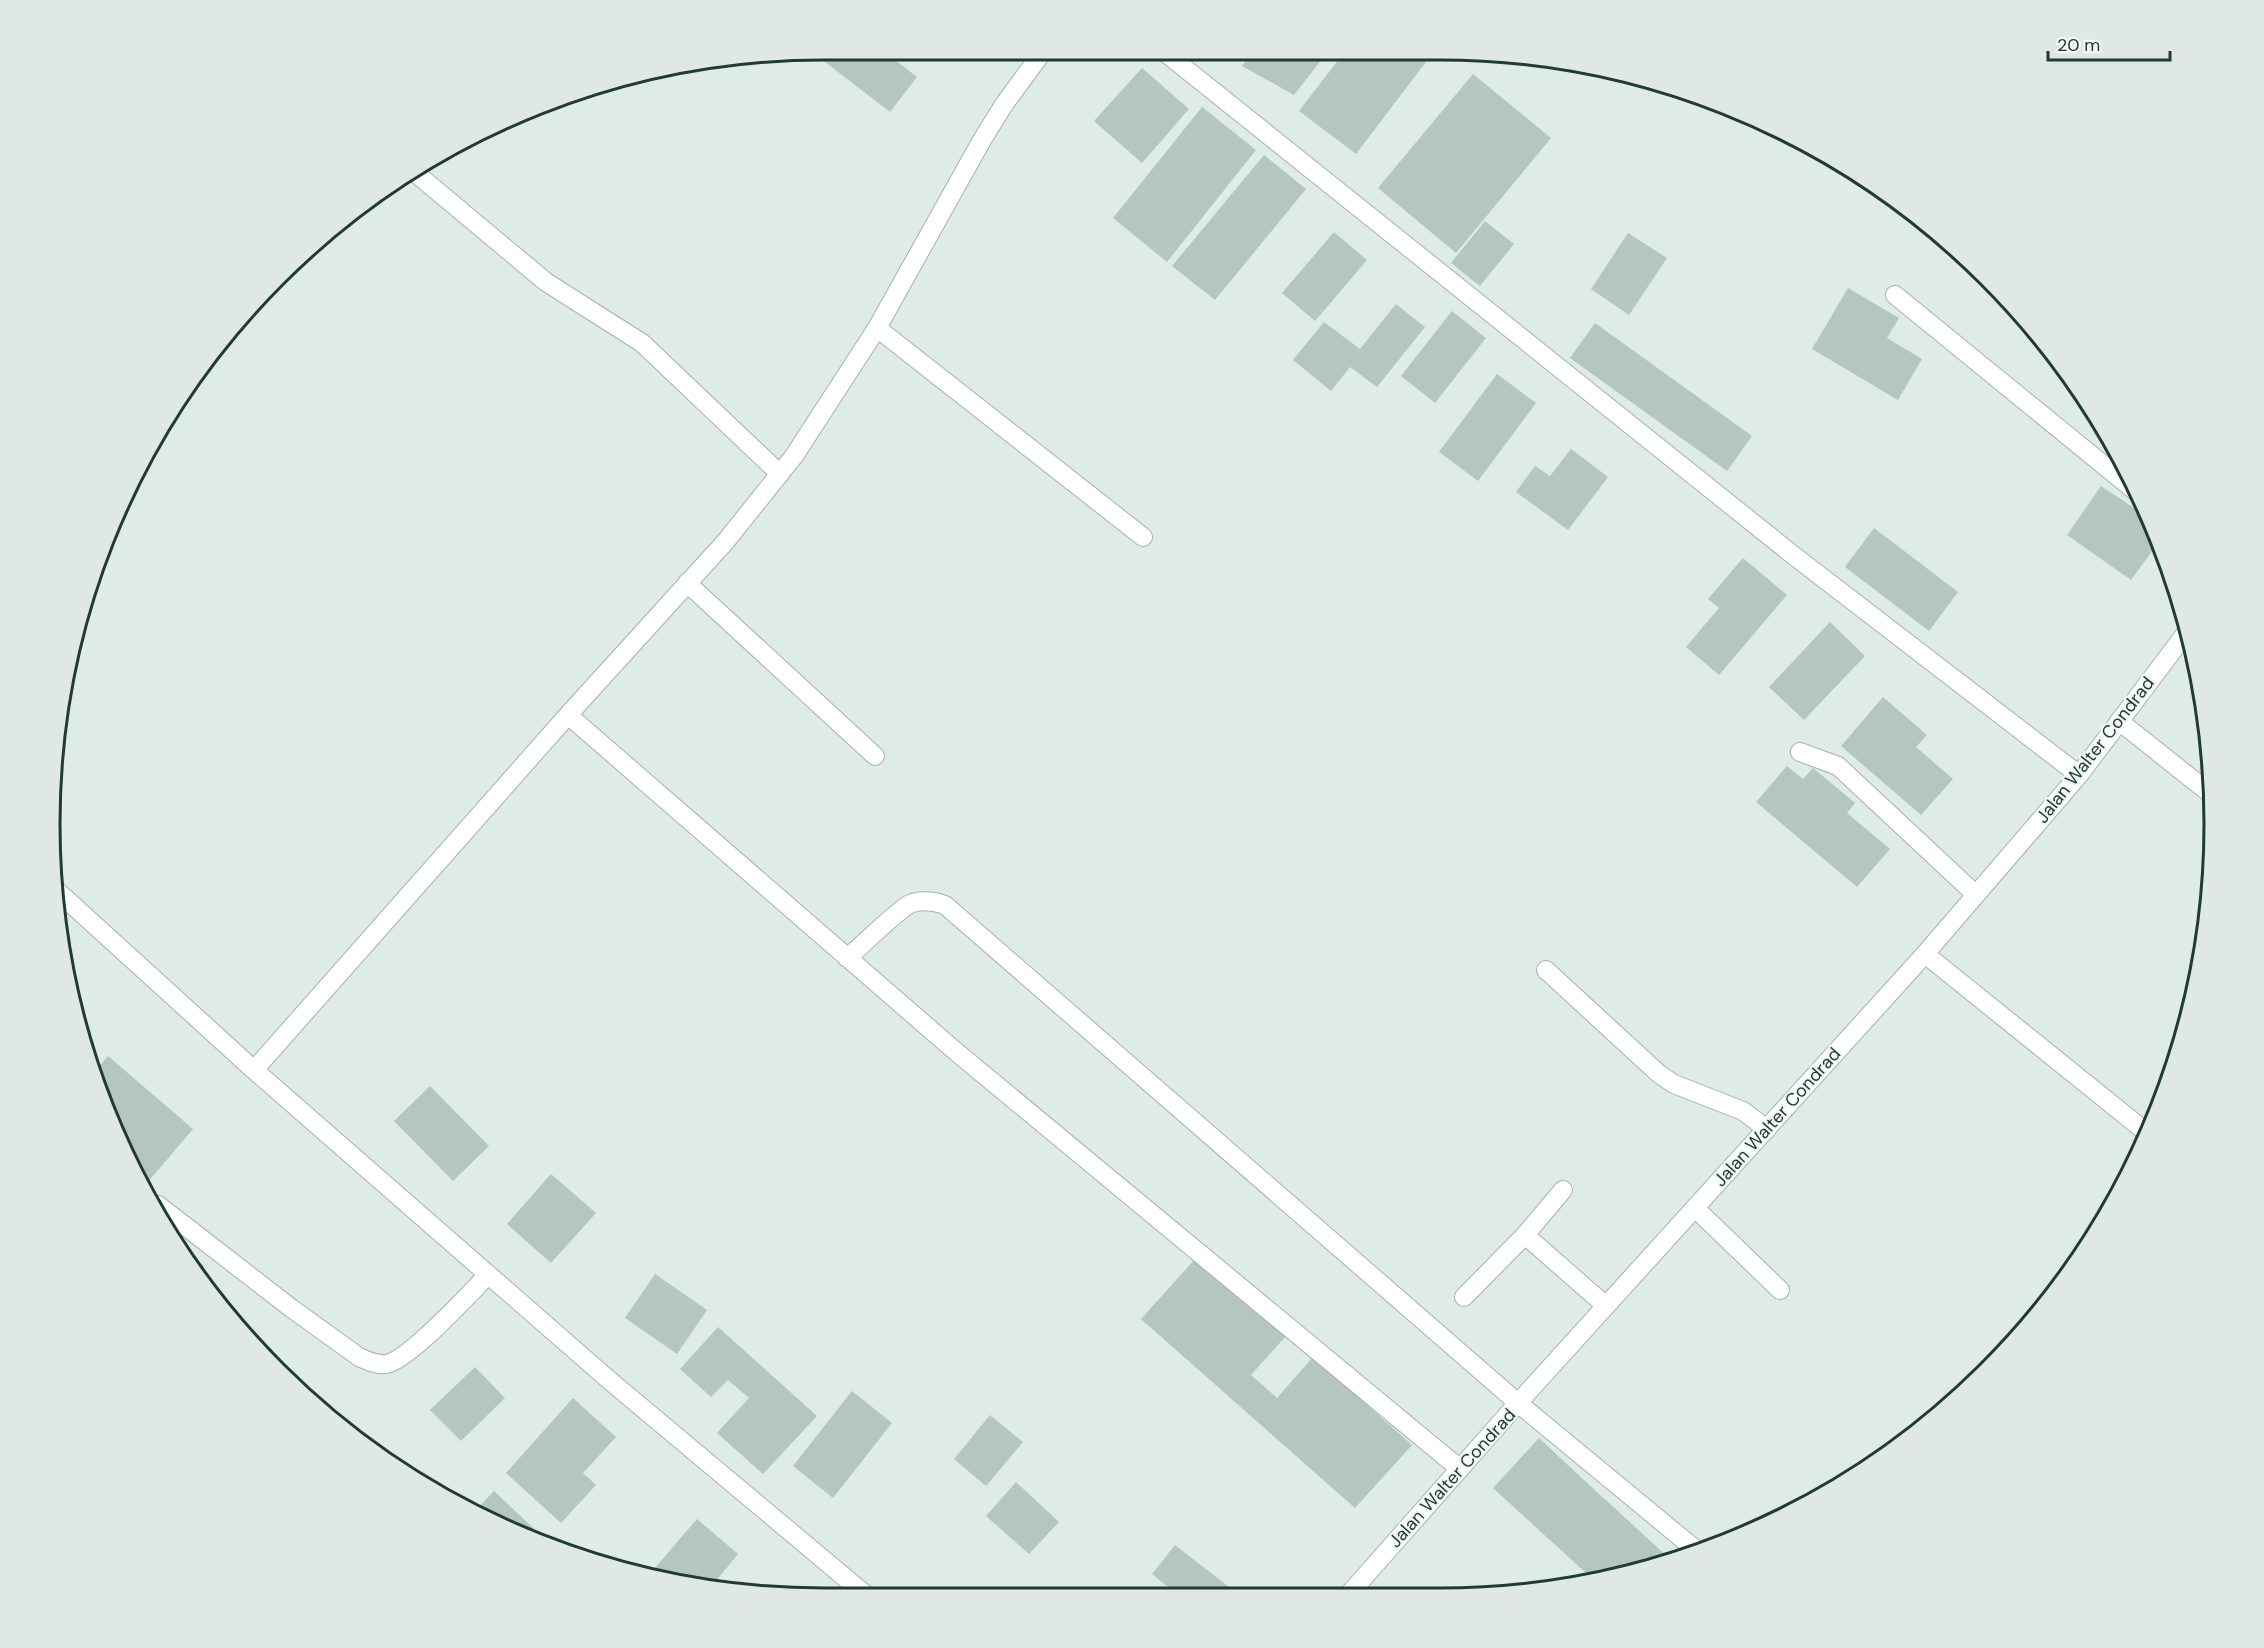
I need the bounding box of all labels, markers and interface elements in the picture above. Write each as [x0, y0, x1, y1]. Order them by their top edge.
scale bar [2048, 24, 2170, 62]
text: 20 m [2057, 33, 2100, 57]
street label: Jalan Walter Condrad [2030, 672, 2160, 828]
street label: Jalan Walter Condrad [1708, 1042, 1846, 1192]
street label: Jalan Walter Condrad [1383, 1403, 1521, 1553]

